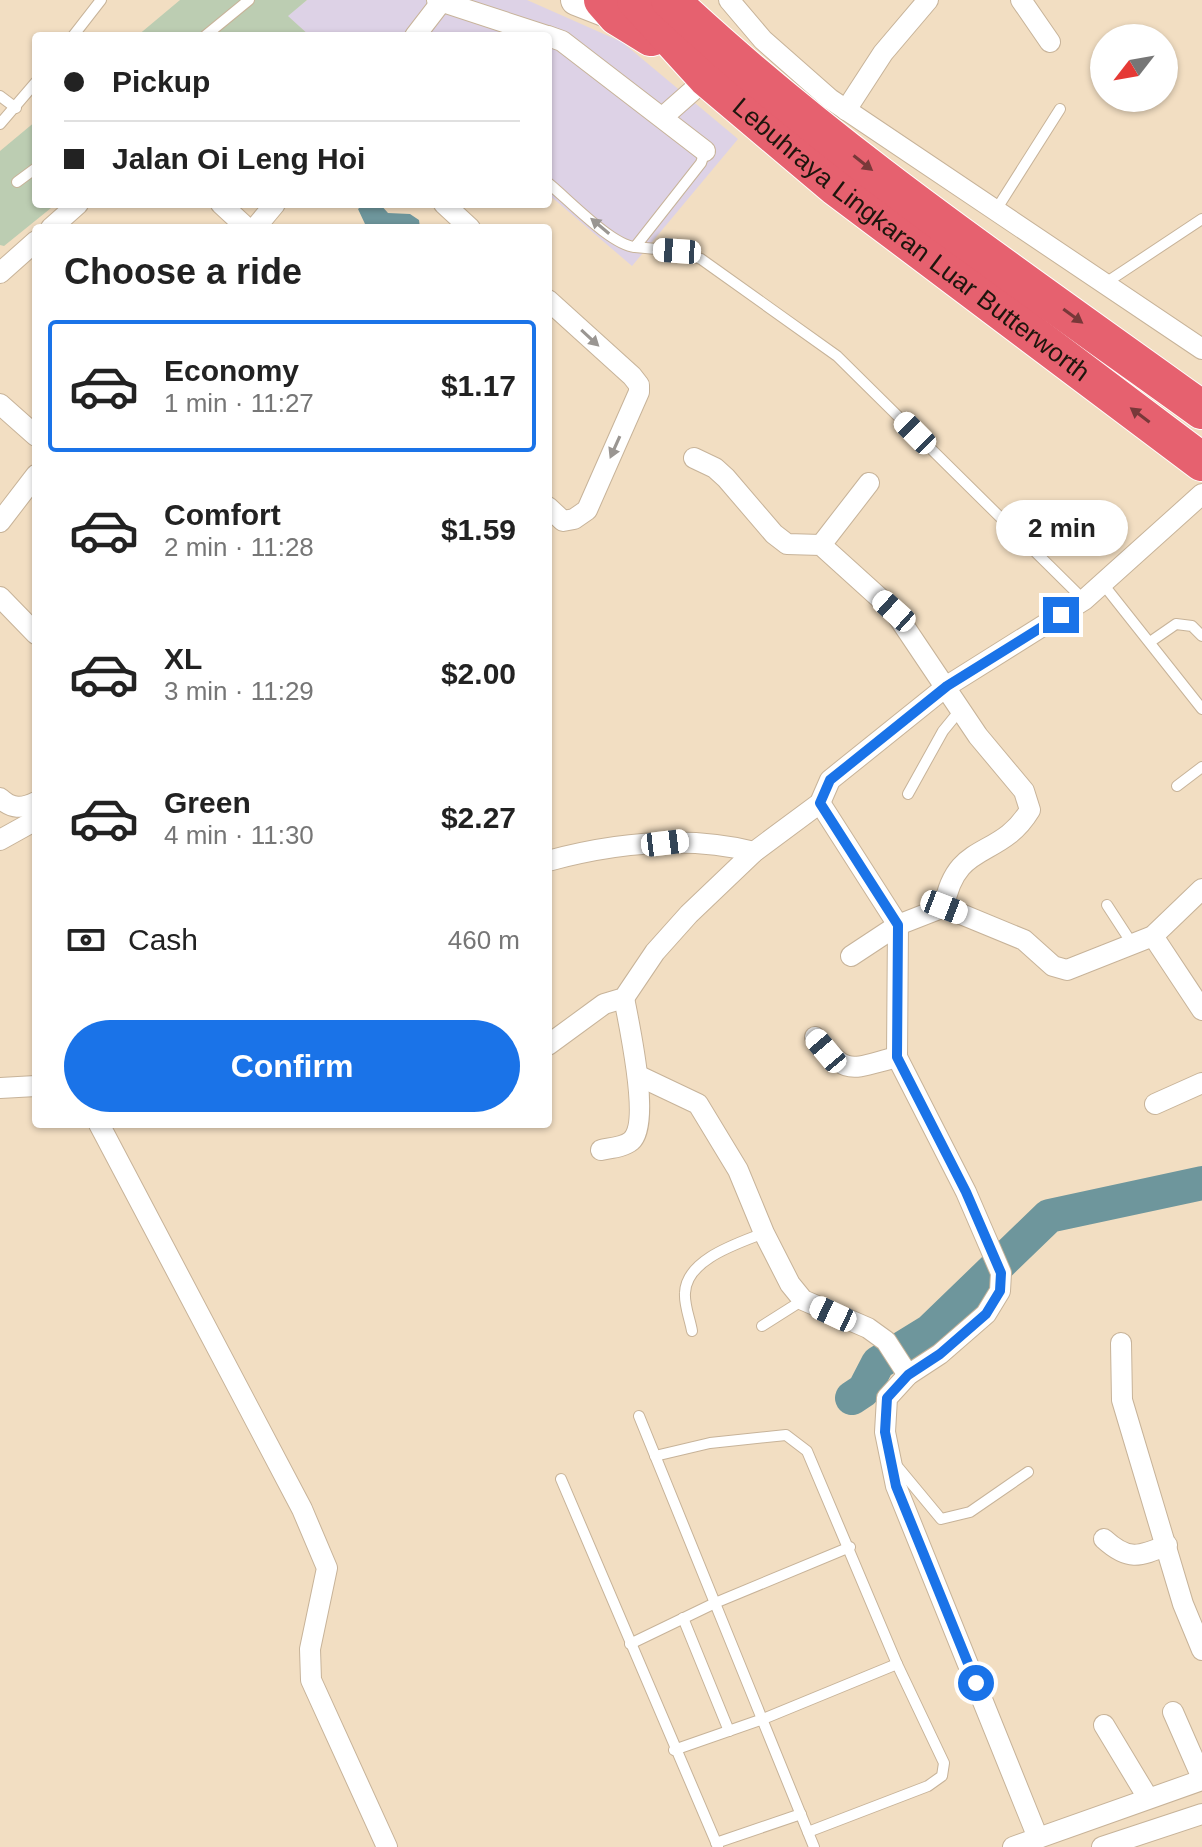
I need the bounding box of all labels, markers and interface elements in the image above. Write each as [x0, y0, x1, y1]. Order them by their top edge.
north arrow [1090, 24, 1178, 112]
map controls [1090, 24, 1178, 112]
text: Pickup [112, 65, 210, 98]
street label: Lebuhraya Lingkaran Luar Butterworth [727, 91, 1096, 387]
text: Jalan Oi Leng Hoi [112, 142, 365, 175]
one-way arrow [853, 154, 873, 170]
one-way arrow [590, 218, 610, 235]
car [652, 237, 702, 265]
text: Choose a ride [64, 251, 302, 292]
one-way arrow [1062, 308, 1084, 324]
one-way arrow [580, 329, 599, 347]
icon: car [68, 350, 140, 422]
text: Economy [164, 354, 299, 387]
text: $1.17 [441, 369, 516, 402]
text: 1 min · 11:27 [164, 388, 314, 418]
car [890, 408, 940, 458]
one-way arrow [1129, 408, 1150, 424]
one-way arrow [609, 435, 622, 458]
icon: car [68, 494, 140, 566]
text: Comfort [164, 498, 281, 531]
callout: 2 min [995, 499, 1127, 555]
text: $1.59 [441, 513, 516, 546]
text: 2 min [1028, 513, 1096, 543]
text: 2 min · 11:28 [164, 532, 314, 562]
car [868, 586, 920, 636]
route end [1043, 597, 1079, 633]
icon: car [68, 638, 140, 710]
text: XL [164, 642, 202, 675]
text: $2.00 [441, 657, 516, 690]
text: 3 min · 11:29 [164, 676, 314, 706]
icon: car [68, 782, 140, 854]
text: Green [164, 786, 251, 819]
text: $2.27 [441, 801, 516, 834]
text: 4 min · 11:30 [164, 820, 314, 850]
car [640, 828, 690, 858]
car [917, 887, 971, 927]
icon: cash [64, 918, 108, 962]
text: Cash [128, 923, 198, 956]
text: 460 m [448, 925, 520, 955]
button: Confirm [64, 1020, 520, 1112]
car [801, 1025, 851, 1077]
car [806, 1293, 860, 1335]
route start [958, 1665, 994, 1701]

